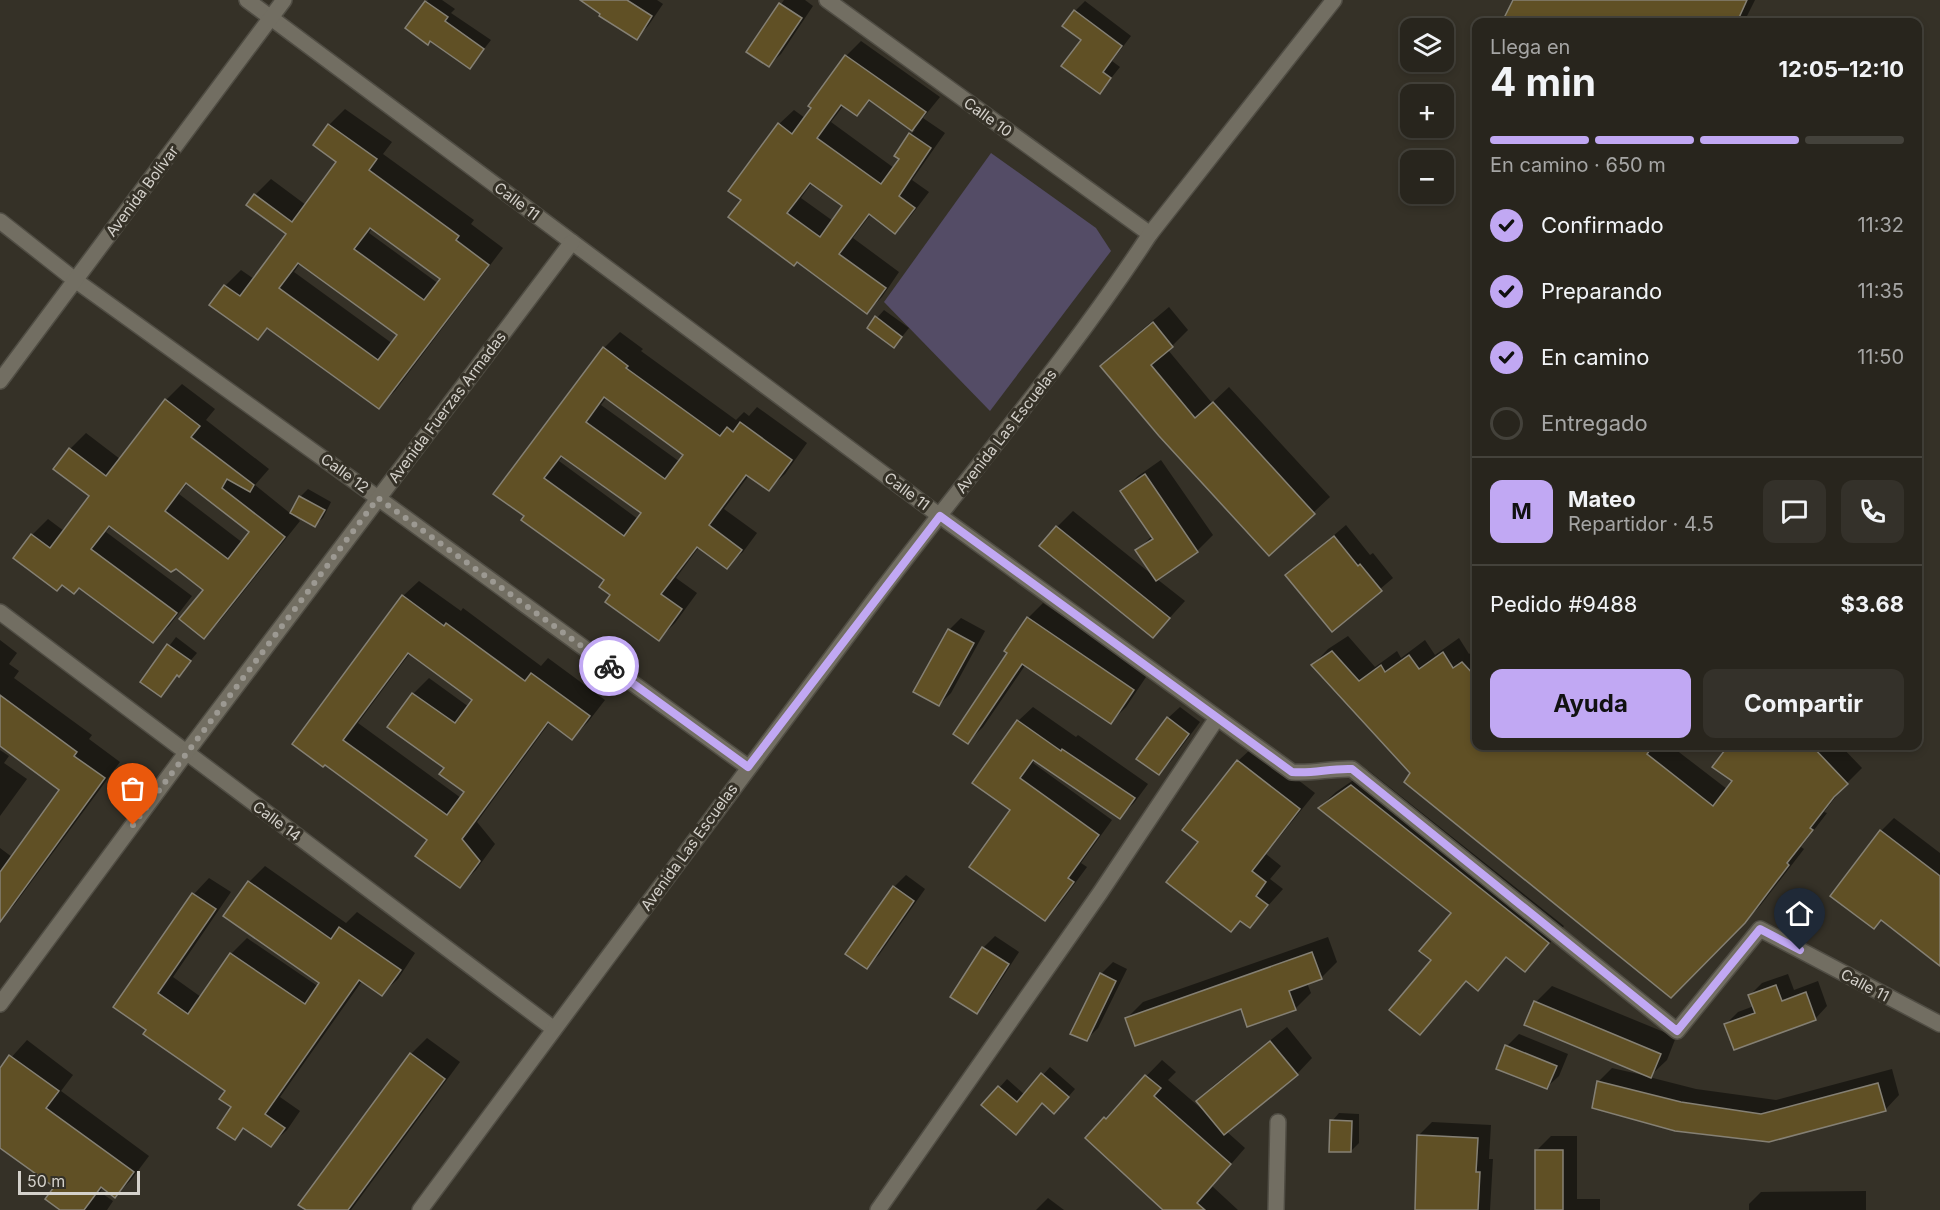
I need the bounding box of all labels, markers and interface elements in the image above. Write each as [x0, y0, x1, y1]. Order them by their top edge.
map controls [1400, 18, 1454, 204]
button: layers [1400, 18, 1454, 72]
text: Llega en [1490, 35, 1570, 59]
text: 12:05–12:10 [1778, 56, 1904, 82]
text: 4 min [1490, 58, 1596, 105]
button: + [1400, 84, 1454, 138]
street label: Calle 10 [960, 93, 1016, 141]
street label: Avenida Bolívar [102, 141, 183, 240]
button: − [1400, 150, 1454, 204]
text: En camino · 650 m [1490, 153, 1666, 177]
street label: Calle 11 [491, 178, 543, 224]
icon: check [1490, 209, 1523, 242]
text: Confirmado [1541, 212, 1664, 238]
text: 11:32 [1857, 213, 1904, 237]
icon: check [1490, 275, 1523, 308]
text: Preparando [1541, 278, 1662, 304]
text: 11:35 [1857, 279, 1904, 303]
street label: Avenida Fuerzas Armadas [384, 328, 510, 486]
icon: check [1490, 341, 1523, 374]
text: En camino [1541, 344, 1649, 370]
text: 11:50 [1857, 345, 1904, 369]
street label: Avenida Las Escuelas [952, 365, 1061, 497]
text: Entregado [1541, 410, 1648, 436]
street label: Calle 12 [317, 449, 373, 497]
street label: Calle 11 [881, 468, 933, 514]
button: chat [1763, 480, 1826, 543]
button: phone [1841, 480, 1904, 543]
text: Mateo [1568, 486, 1636, 512]
text: M [1511, 498, 1532, 524]
text: Repartidor · 4.5 [1568, 512, 1714, 536]
text: Pedido #9488 [1490, 591, 1637, 617]
text: $3.68 [1841, 591, 1904, 617]
courier [579, 636, 639, 696]
icon: bike [593, 650, 626, 683]
button: Ayuda [1490, 669, 1691, 738]
button: Compartir [1703, 669, 1904, 738]
pin [107, 763, 158, 825]
icon: bag [116, 772, 149, 805]
street label: Avenida Las Escuelas [636, 780, 742, 914]
street label: Calle 14 [249, 797, 305, 845]
pin [1774, 888, 1825, 950]
icon: home [1783, 897, 1816, 930]
street label: Calle 11 [1838, 964, 1892, 1006]
scale bar [18, 1168, 140, 1196]
text: 50 m [27, 1171, 65, 1191]

